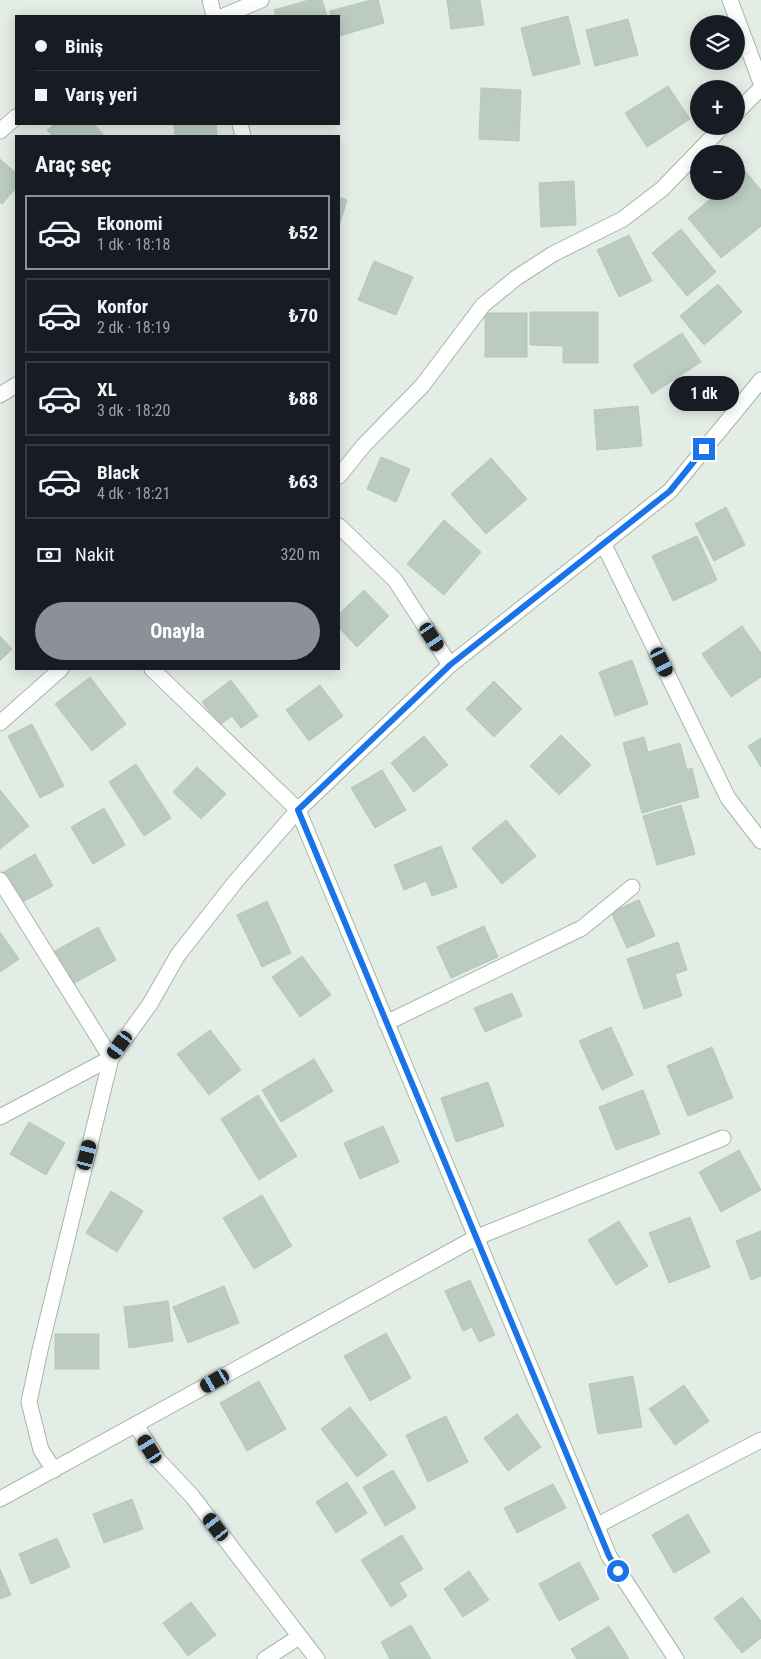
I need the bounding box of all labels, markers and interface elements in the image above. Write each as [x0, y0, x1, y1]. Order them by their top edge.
map controls [690, 15, 745, 200]
button: layers [690, 15, 745, 70]
text: Biniş [65, 35, 103, 58]
button: + [690, 80, 745, 135]
text: Varış yeri [65, 83, 137, 106]
button: − [690, 145, 745, 200]
text: Araç seç [35, 152, 111, 177]
icon: car [37, 210, 82, 255]
text: Ekonomi [97, 212, 163, 235]
text: ₺52 [289, 221, 318, 244]
text: 1 dk · 18:18 [97, 235, 170, 254]
icon: car [37, 293, 82, 338]
text: Konfor [97, 295, 148, 318]
text: ₺70 [289, 304, 318, 327]
text: 2 dk · 18:19 [97, 318, 170, 337]
icon: car [37, 376, 82, 421]
callout: 1 dk [669, 376, 739, 412]
text: XL [97, 378, 117, 401]
text: 1 dk [690, 384, 718, 403]
text: ₺88 [289, 387, 318, 410]
text: 3 dk · 18:20 [97, 401, 170, 420]
route end [693, 438, 715, 460]
icon: car [37, 459, 82, 504]
text: Black [97, 461, 139, 484]
text: ₺63 [289, 470, 318, 493]
text: 4 dk · 18:21 [97, 484, 170, 503]
icon: cash [35, 541, 63, 569]
text: Nakit [75, 543, 114, 566]
text: 320 m [281, 545, 320, 564]
button: Onayla [35, 602, 320, 660]
car [417, 620, 446, 654]
car [648, 645, 675, 679]
car [105, 1028, 134, 1062]
car [76, 1139, 97, 1171]
car [198, 1367, 231, 1395]
car [135, 1432, 164, 1466]
car [200, 1511, 231, 1543]
route start [607, 1560, 629, 1582]

